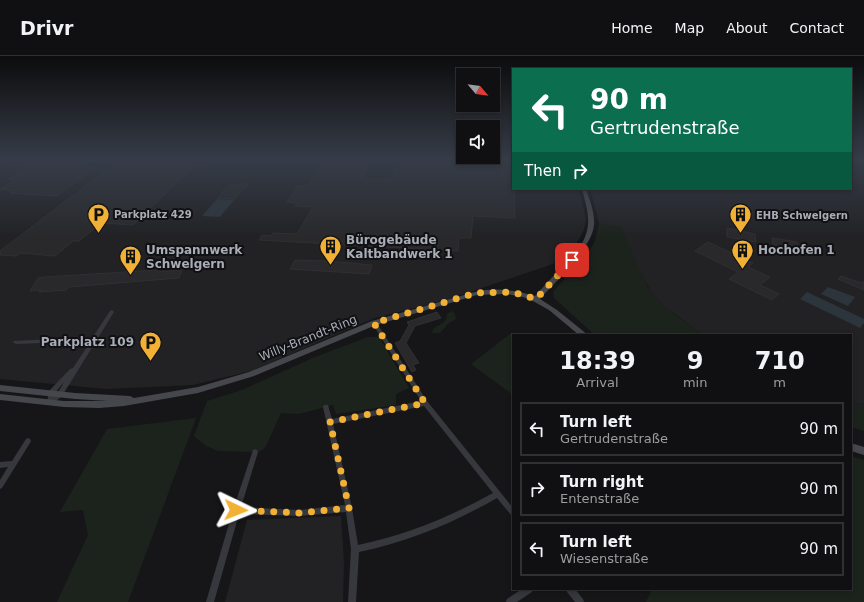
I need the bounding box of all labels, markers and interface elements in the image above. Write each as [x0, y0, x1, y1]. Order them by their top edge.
text: Drivr [20, 17, 73, 39]
text: Home [611, 20, 653, 36]
text: Map [675, 20, 704, 36]
text: About [726, 20, 768, 36]
text: Contact [790, 20, 844, 36]
north arrow [456, 68, 500, 112]
map controls [456, 68, 500, 164]
text: 90 m [590, 83, 668, 116]
icon: left [524, 84, 576, 136]
text: Gertrudenstraße [590, 117, 739, 138]
button: sound [456, 120, 500, 164]
icon: right [569, 160, 591, 182]
text: Then [524, 162, 561, 180]
parking icon: Parkplatz 429 [85, 201, 111, 234]
building icon: EHB Schwelgern [728, 202, 754, 235]
place label: Parkplatz 429 [114, 209, 192, 220]
place label: EHB Schwelgern [756, 210, 848, 221]
place label: Bürogebäude Kaltbandwerk 1 [346, 233, 453, 261]
building icon: Bürogebäude Kaltbandwerk 1 [318, 234, 344, 267]
building icon: Hochofen 1 [730, 237, 756, 270]
place label: Umspannwerk Schwelgern [146, 243, 243, 271]
pin [555, 243, 589, 277]
place label: Hochofen 1 [758, 243, 835, 257]
building icon: Umspannwerk Schwelgern [117, 244, 143, 277]
icon: arrive [561, 249, 583, 271]
street label: Willy-Brandt-Ring [257, 312, 359, 364]
parking icon: Parkplatz 109 [137, 329, 163, 362]
place label: Parkplatz 109 [41, 335, 134, 349]
text: 18:39 [559, 347, 636, 375]
text: 9 [687, 347, 703, 375]
text: 710 [755, 347, 805, 375]
text: Arrival [576, 375, 619, 390]
text: min [683, 375, 707, 390]
text: m [773, 375, 786, 390]
text: Turn left [560, 413, 632, 431]
icon: left [526, 418, 548, 440]
text: 90 m [800, 420, 838, 438]
text: Gertrudenstraße [560, 431, 668, 446]
text: Turn right [560, 473, 644, 491]
icon: right [526, 478, 548, 500]
text: 90 m [800, 480, 838, 498]
position arrow [215, 489, 257, 531]
text: Entenstraße [560, 491, 639, 506]
text: Turn left [560, 533, 632, 551]
icon: left [526, 538, 548, 560]
text: 90 m [800, 540, 838, 558]
text: Wiesenstraße [560, 551, 649, 566]

